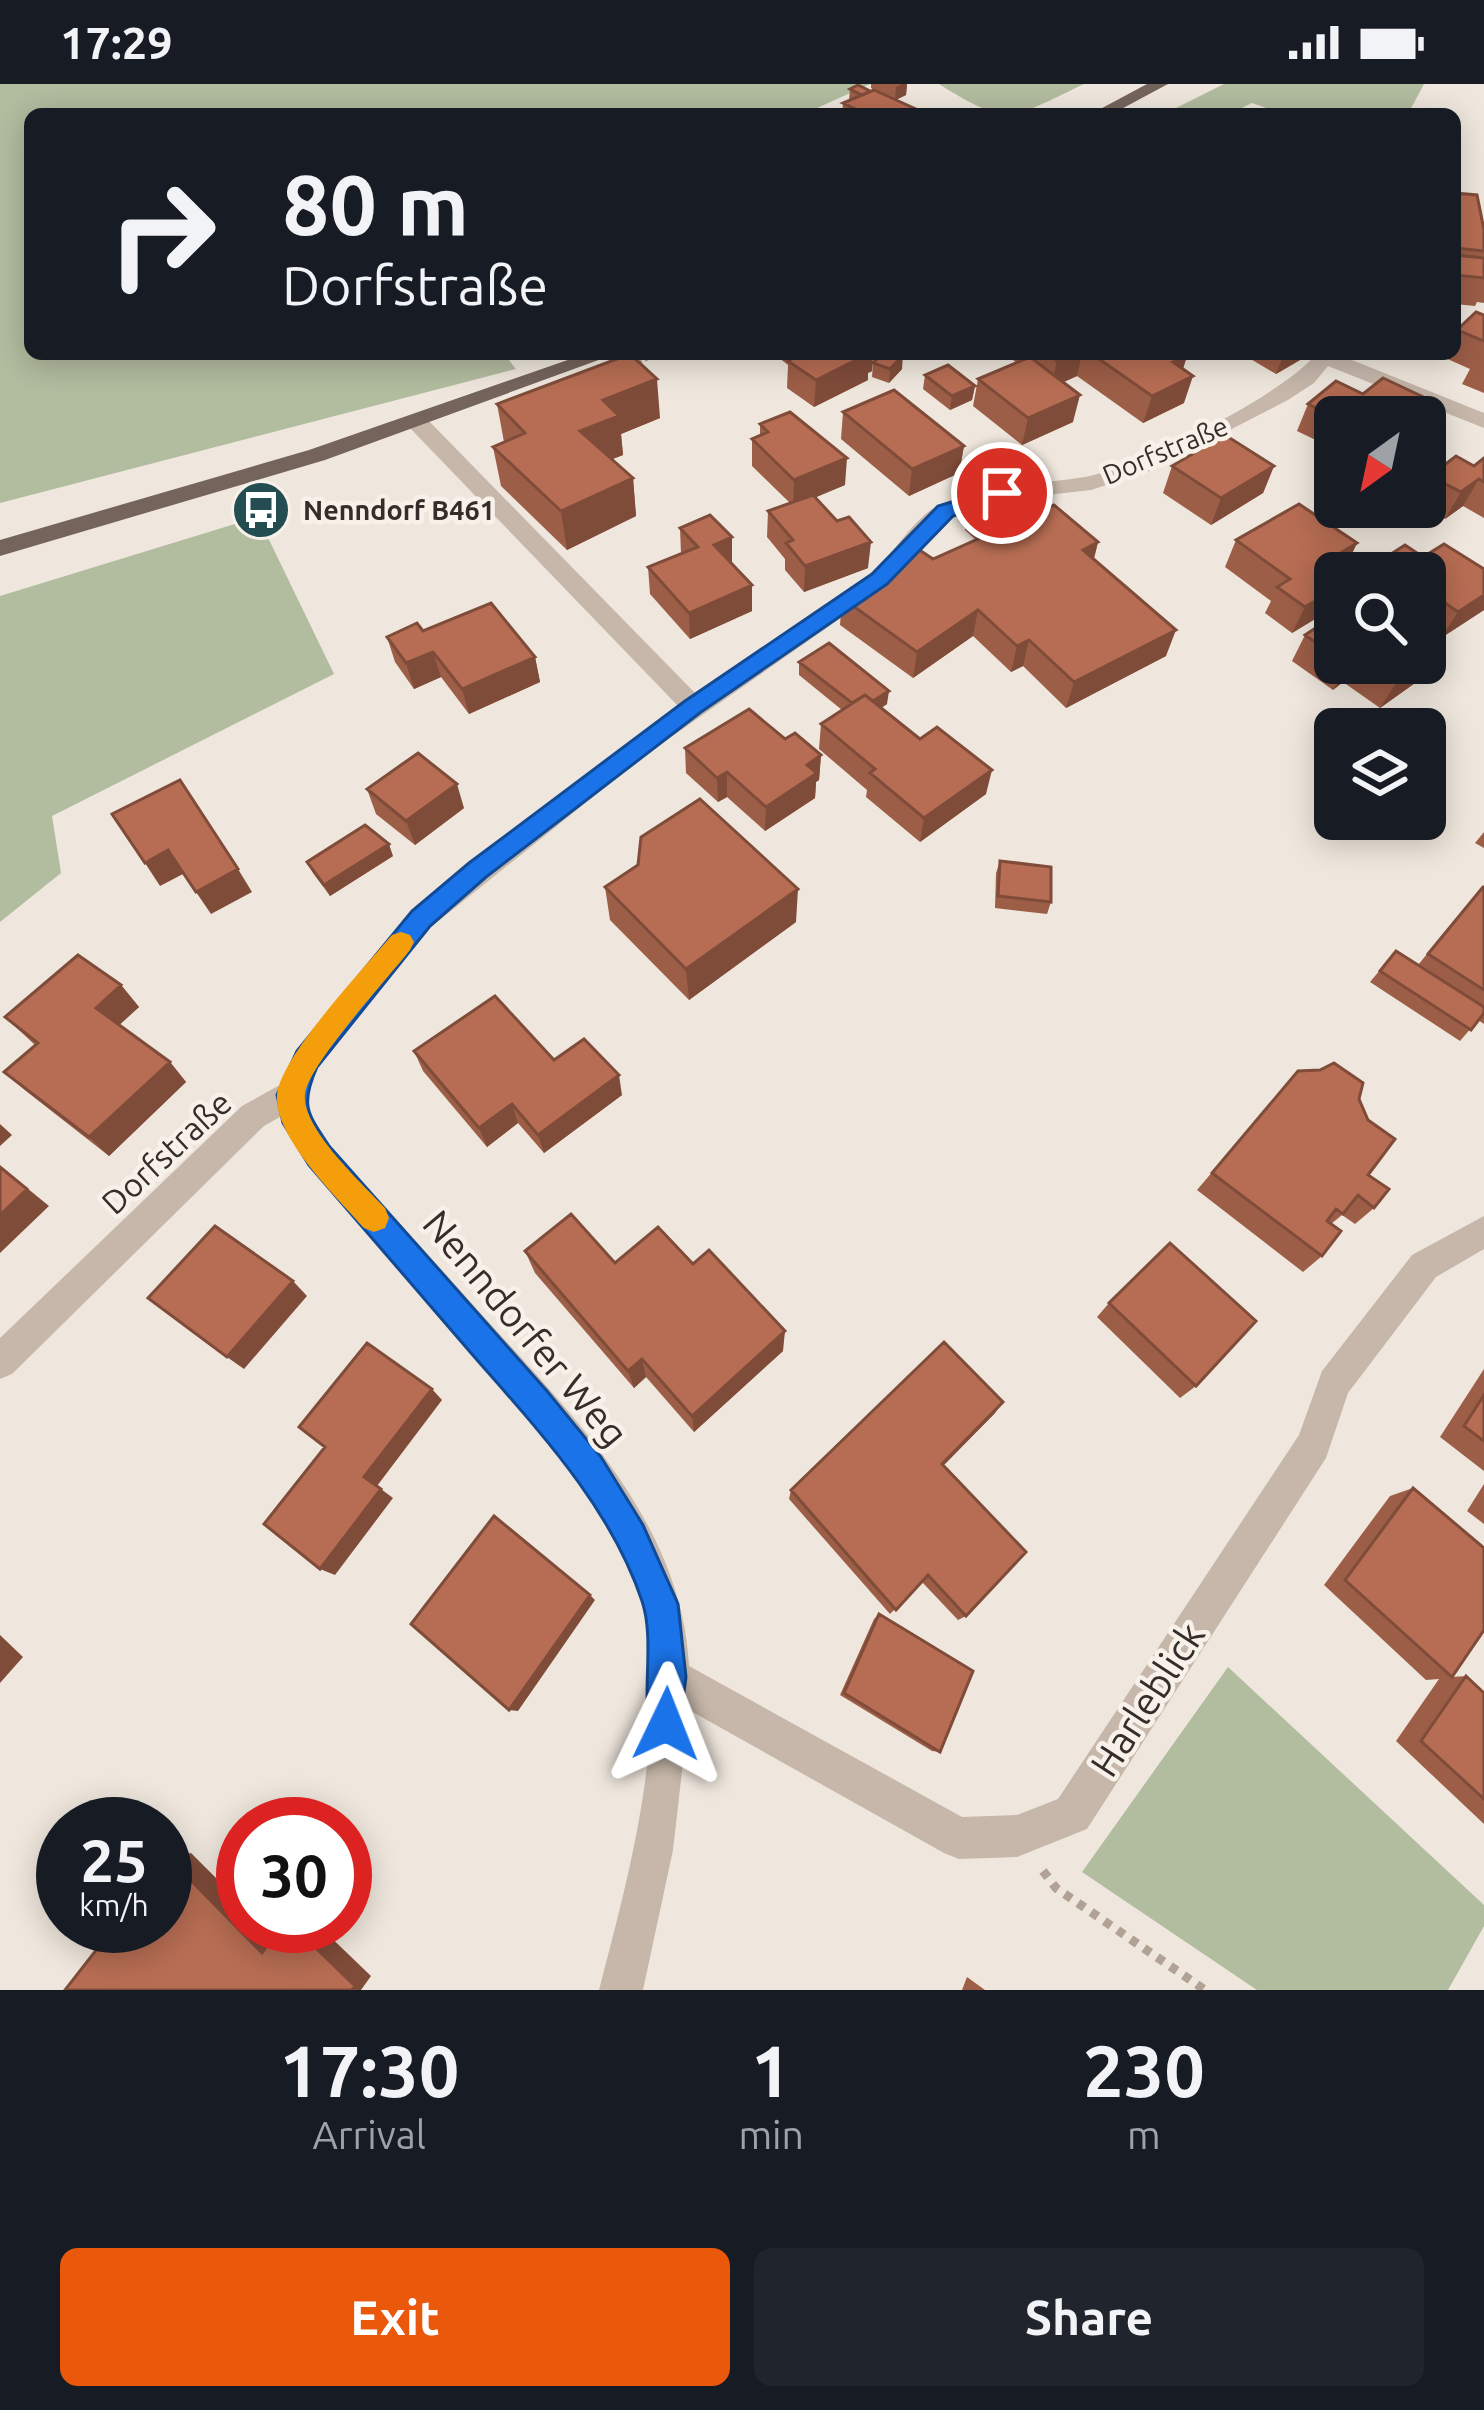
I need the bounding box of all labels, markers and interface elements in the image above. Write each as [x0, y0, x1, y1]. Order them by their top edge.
text: 17:29 [60, 17, 173, 68]
icon: right [84, 156, 240, 312]
text: 80 m [282, 157, 469, 251]
text: Dorfstraße [282, 255, 548, 315]
north arrow [1314, 396, 1446, 528]
map controls [1314, 396, 1446, 840]
street label: Dorfstraße [1098, 410, 1232, 490]
pin [951, 442, 1053, 544]
icon: arrive [969, 460, 1035, 526]
bus stop icon: Nenndorf B461 [230, 479, 292, 541]
place label: Nenndorf B461 [303, 495, 495, 525]
button: search [1314, 552, 1446, 684]
button: layers [1314, 708, 1446, 840]
street label: Dorfstraße [94, 1083, 238, 1221]
street label: Nenndorfer Weg [415, 1202, 637, 1454]
street label: Harleblick [1082, 1614, 1212, 1784]
position arrow [603, 1661, 729, 1787]
speed limit sign: 30 [216, 1797, 372, 1953]
text: 25 [80, 1826, 148, 1893]
text: km/h [79, 1888, 149, 1922]
text: 17:30 [279, 2030, 459, 2111]
text: 1 [751, 2030, 791, 2111]
text: 230 [1083, 2030, 1205, 2111]
text: Arrival [312, 2113, 426, 2156]
text: min [738, 2113, 804, 2156]
text: m [1127, 2113, 1161, 2156]
button: Exit [60, 2248, 730, 2386]
button: Share [754, 2248, 1424, 2386]

